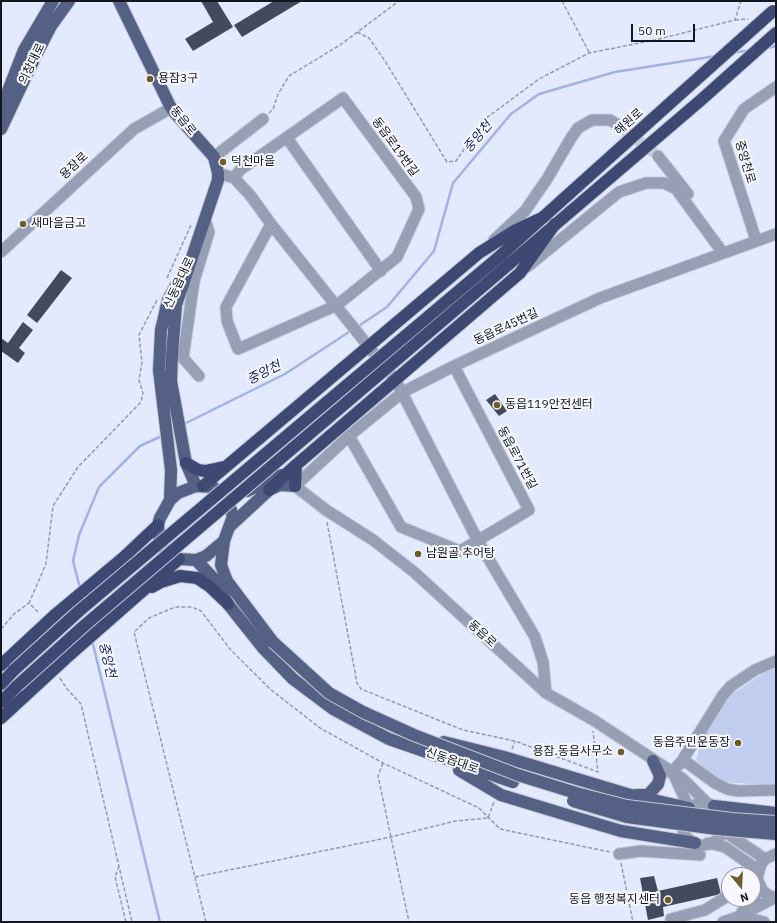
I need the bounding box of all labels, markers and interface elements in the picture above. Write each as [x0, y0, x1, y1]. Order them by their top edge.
scale bar [633, 16, 697, 42]
text: 50 m [638, 23, 666, 38]
street label: 의창대로 [16, 41, 48, 87]
place label: 용잠3구 [158, 72, 198, 86]
marker: 용잠3구 [145, 74, 155, 84]
street label: 동읍로 [167, 104, 199, 138]
street label: 해원로 [612, 106, 646, 138]
street label: 동읍로19번길 [369, 115, 421, 179]
water label: 중앙천 [460, 118, 496, 156]
street label: 중앙천로 [732, 139, 758, 185]
street label: 용잠로 [57, 149, 91, 183]
place label: 덕천마을 [231, 155, 275, 169]
marker: 덕천마을 [218, 157, 228, 167]
place label: 새마을금고 [31, 217, 86, 231]
marker: 새마을금고 [18, 219, 28, 229]
street label: 신동읍대로 [161, 255, 197, 311]
street label: 동읍로45번길 [471, 306, 541, 348]
water label: 중앙천 [244, 358, 284, 388]
place label: 동읍119안전센터 [505, 398, 593, 412]
marker: 동읍119안전센터 [492, 400, 502, 410]
street label: 동읍로71번길 [494, 424, 540, 492]
place label: 남원골 추어탕 [426, 547, 495, 561]
marker: 남원골 추어탕 [413, 549, 423, 559]
street label: 동읍로 [465, 617, 499, 651]
water label: 중앙천 [95, 641, 119, 679]
place label: 동읍주민운동장 [653, 736, 730, 750]
marker: 동읍주민운동장 [733, 738, 743, 748]
street label: 신동읍대로 [424, 745, 480, 777]
place label: 용잠.동읍사무소 [532, 745, 613, 759]
marker: 용잠.동읍사무소 [616, 747, 626, 757]
north arrow [721, 867, 761, 907]
text: N [738, 890, 750, 905]
place label: 동읍 행정복지센터 [569, 893, 660, 907]
marker: 동읍 행정복지센터 [663, 895, 673, 905]

